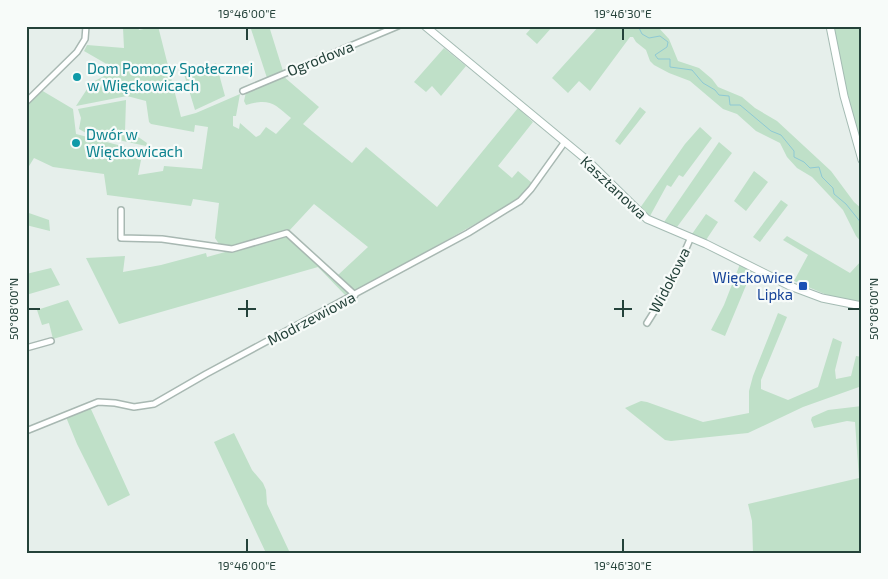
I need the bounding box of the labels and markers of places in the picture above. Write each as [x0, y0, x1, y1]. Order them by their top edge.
place label: Dom Pomocy Społecznej w Więckowicach [87, 59, 253, 94]
marker: Dom Pomocy Społecznej w Więckowicach [71, 71, 83, 83]
place label: Dwór w Więckowicach [86, 125, 183, 160]
marker: Dwór w Więckowicach [70, 137, 82, 149]
place label: Więckowice Lipka [712, 268, 793, 303]
marker: Więckowice Lipka [797, 280, 809, 292]

